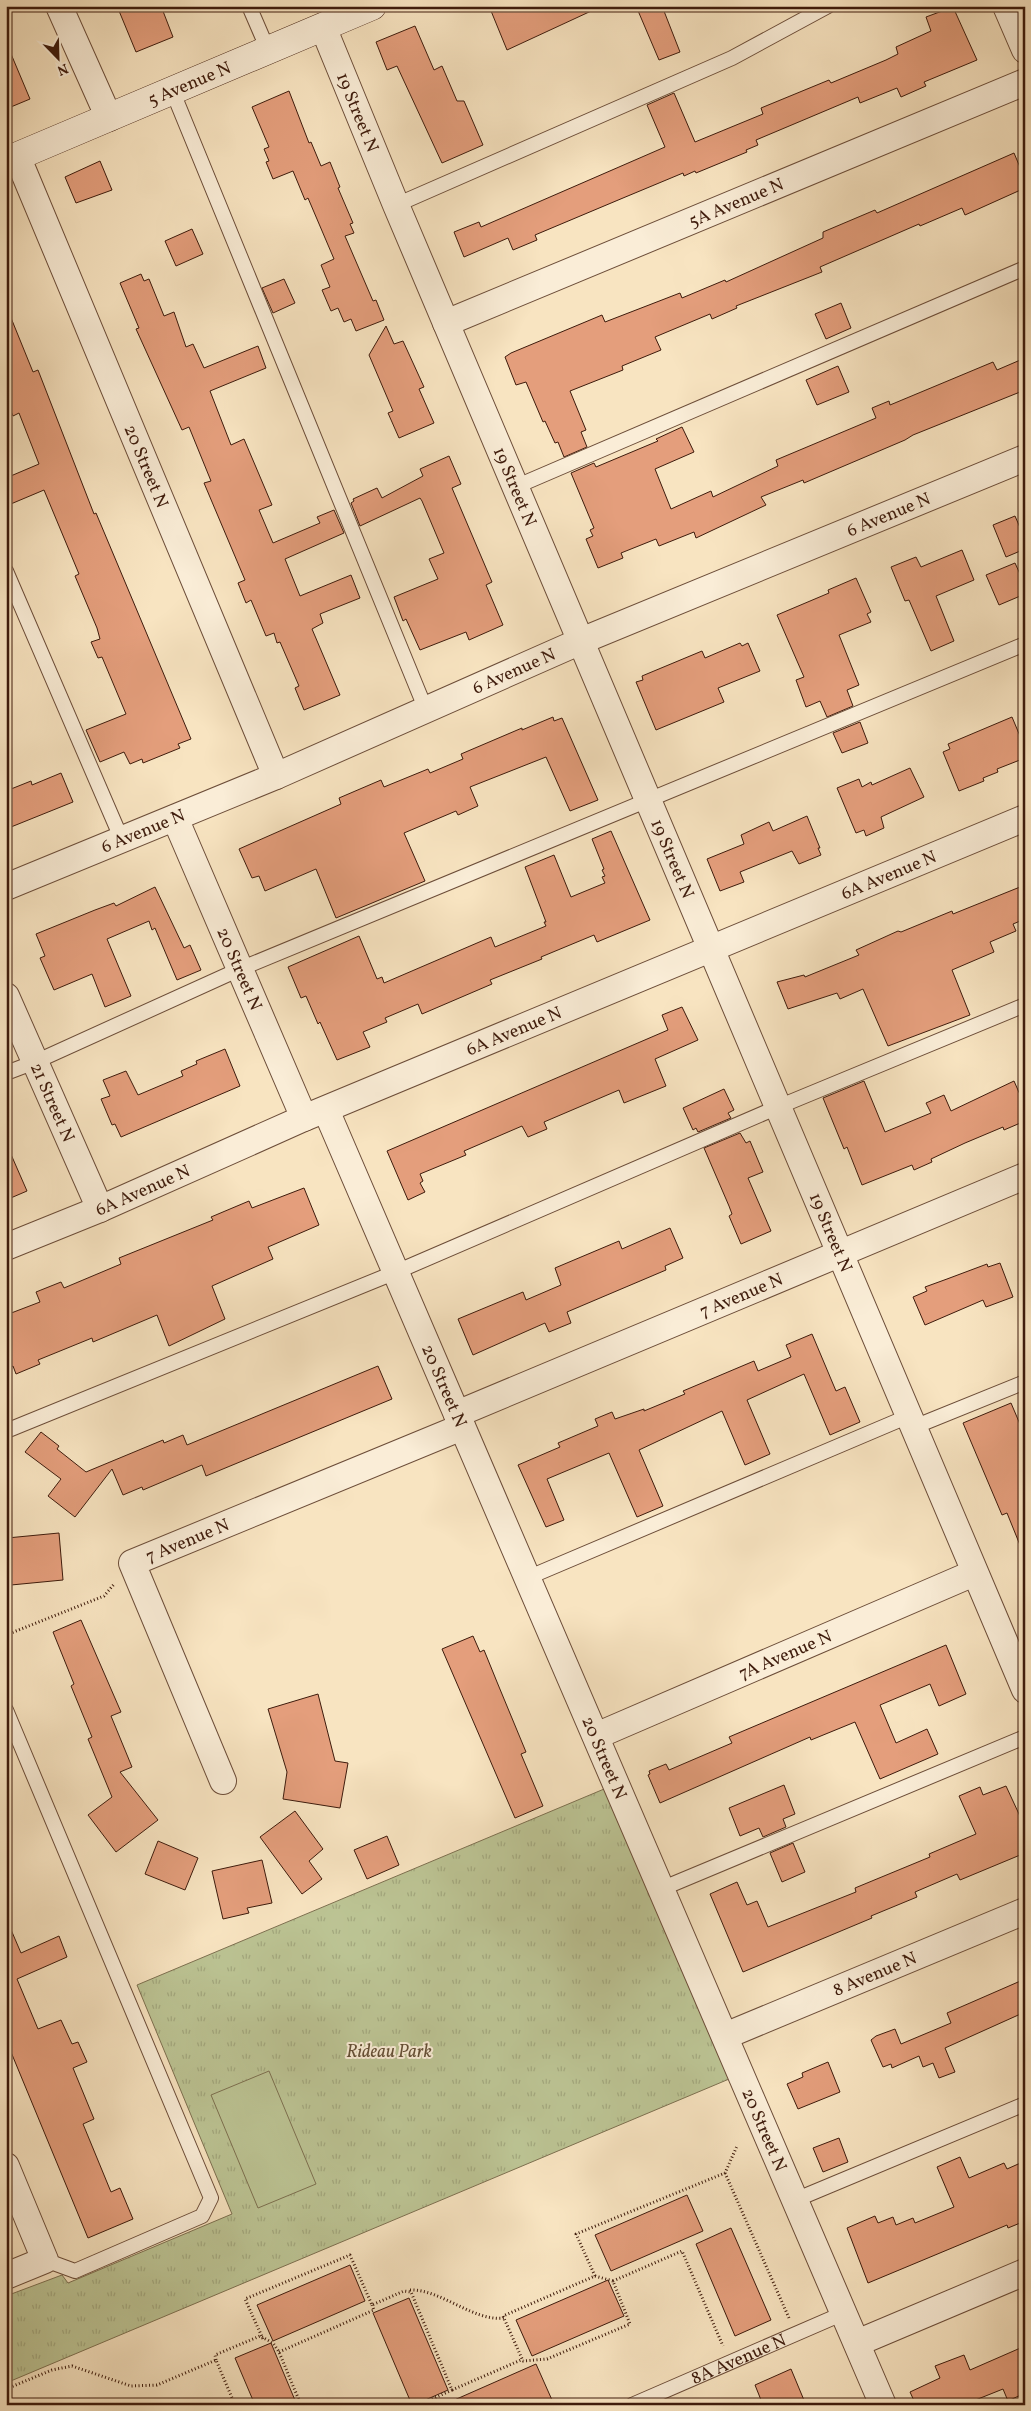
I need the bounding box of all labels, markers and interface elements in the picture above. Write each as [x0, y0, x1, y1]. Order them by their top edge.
north arrow [32, 32, 82, 82]
street label: 5 Avenue N [144, 56, 235, 113]
text: N [54, 58, 71, 79]
street label: 19 Street N [329, 69, 384, 156]
street label: 5A Avenue N [685, 173, 788, 235]
street label: 20 Street N [117, 421, 174, 512]
street label: 19 Street N [486, 443, 542, 531]
street label: 6 Avenue N [843, 487, 935, 544]
street label: 6 Avenue N [469, 643, 560, 701]
street label: 6 Avenue N [98, 804, 189, 861]
street label: 19 Street N [643, 815, 699, 903]
street label: 6A Avenue N [838, 845, 941, 907]
street label: 20 Street N [210, 924, 267, 1015]
street label: 6A Avenue N [463, 1001, 566, 1063]
street label: 21 Street N [23, 1059, 80, 1146]
street label: 6A Avenue N [92, 1159, 195, 1223]
street label: 19 Street N [802, 1189, 858, 1276]
street label: 7 Avenue N [696, 1268, 787, 1325]
street label: 20 Street N [414, 1341, 472, 1432]
street label: 7 Avenue N [142, 1513, 233, 1570]
street label: 7A Avenue N [735, 1625, 836, 1687]
street label: 20 Street N [574, 1713, 632, 1804]
street label: 8 Avenue N [829, 1946, 921, 2004]
park label: Rideau Park [346, 2040, 432, 2065]
street label: 20 Street N [734, 2085, 792, 2176]
street label: 8A Avenue N [688, 2329, 790, 2392]

